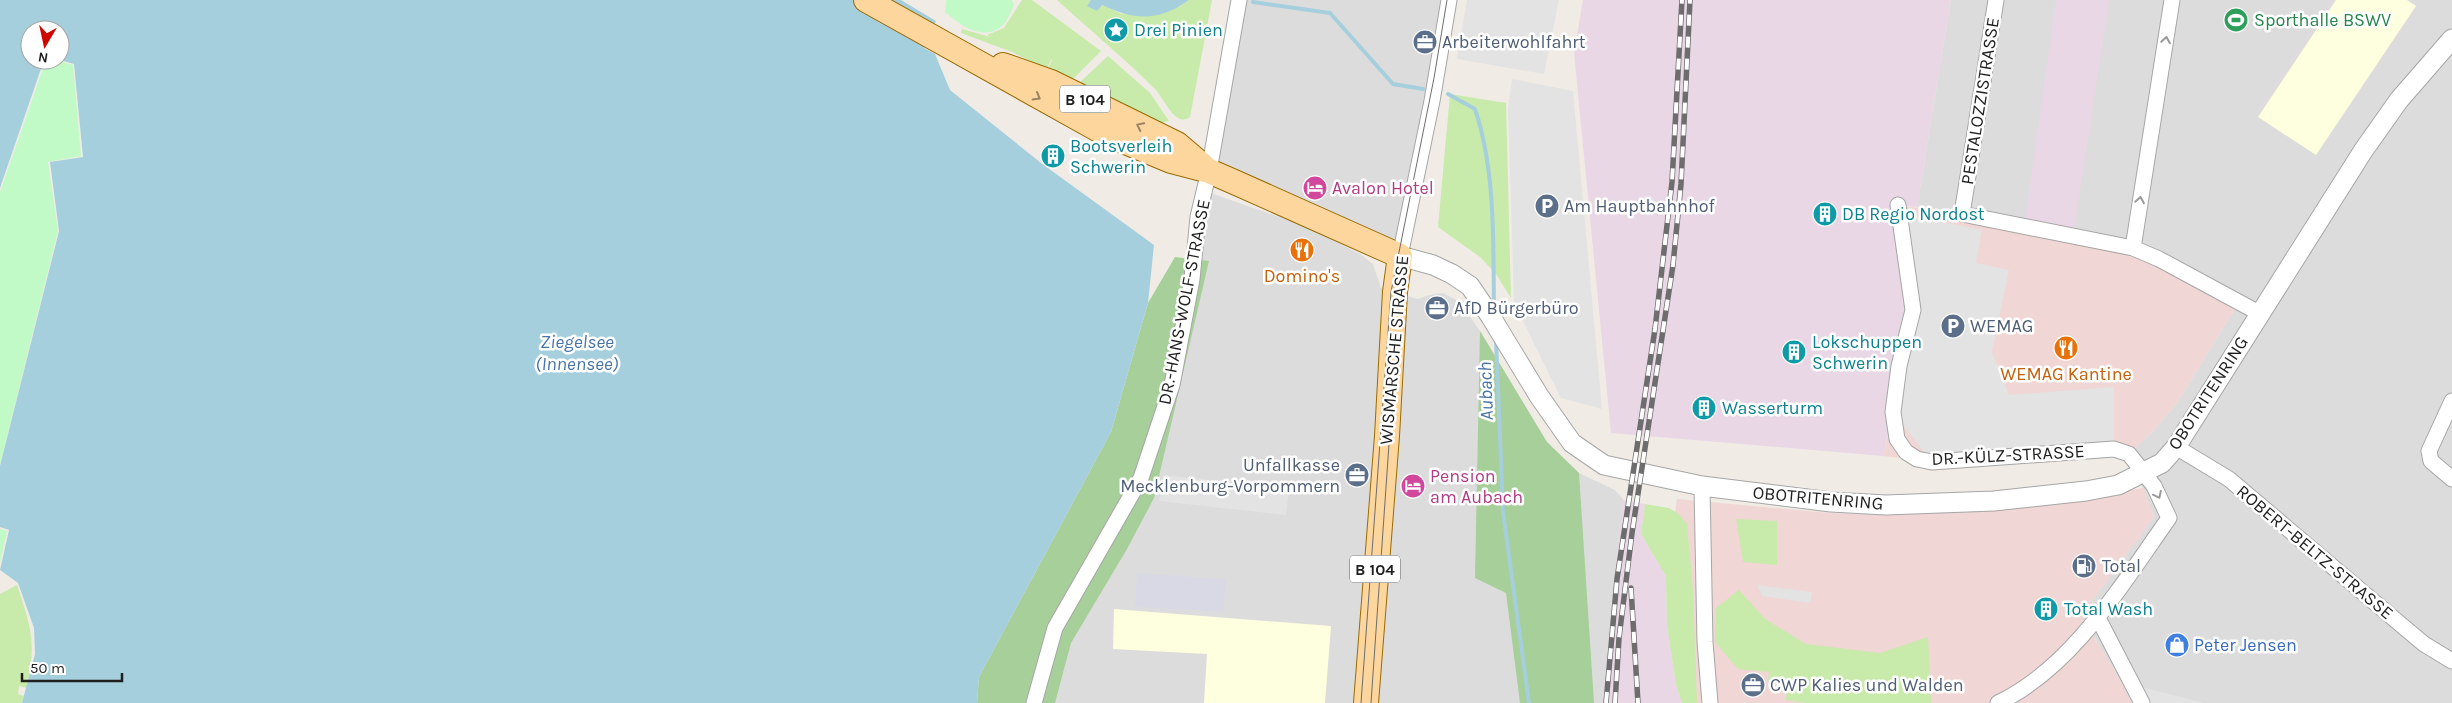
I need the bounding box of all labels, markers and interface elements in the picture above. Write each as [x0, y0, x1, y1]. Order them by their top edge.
sports icon: Sporthalle BSWV [2223, 7, 2249, 33]
place label: Sporthalle BSWV [2254, 9, 2391, 31]
street label: PESTALOZZISTRASSE [1956, 16, 2004, 186]
place icon: Drei Pinien [1103, 17, 1129, 43]
place label: Drei Pinien [1134, 19, 1223, 41]
north arrow [20, 20, 70, 70]
office icon: Arbeiterwohlfahrt [1412, 29, 1438, 55]
place label: Arbeiterwohlfahrt [1442, 31, 1586, 53]
one-way arrow [2161, 36, 2171, 44]
text: N [37, 48, 49, 67]
road number: B 104 [1060, 86, 1110, 112]
one-way arrow [1032, 90, 1041, 100]
one-way arrow [1136, 122, 1145, 132]
place label: Bootsverleih Schwerin [1070, 135, 1172, 178]
building icon: Bootsverleih Schwerin [1040, 143, 1066, 169]
hotel icon: Avalon Hotel [1302, 175, 1328, 201]
place label: Avalon Hotel [1332, 177, 1434, 199]
parking icon: Am Hauptbahnhof [1534, 193, 1560, 219]
place label: Am Hauptbahnhof [1564, 195, 1716, 217]
one-way arrow [2135, 196, 2145, 205]
street label: DR.-HANS-WOLF-STRASSE [1153, 197, 1215, 407]
building icon: DB Regio Nordost [1812, 201, 1838, 227]
place label: DB Regio Nordost [1842, 203, 1985, 225]
restaurant icon: Domino's [1289, 237, 1315, 263]
street label: WISMARSCHE STRASSE [1375, 254, 1413, 446]
place label: Domino's [1264, 265, 1340, 287]
office icon: AfD Bürgerbüro [1424, 295, 1450, 321]
place label: AfD Bürgerbüro [1454, 297, 1579, 319]
parking icon: WEMAG [1940, 313, 1966, 339]
place label: WEMAG [1970, 315, 2033, 337]
water label: Ziegelsee (Innensee) [535, 331, 619, 375]
place label: Lokschuppen Schwerin [1812, 331, 1922, 374]
street label: OBOTRITENRING [2163, 332, 2253, 454]
restaurant icon: WEMAG Kantine [2053, 335, 2079, 361]
building icon: Lokschuppen Schwerin [1781, 339, 1807, 365]
water label: Aubach [1474, 361, 1498, 421]
place label: WEMAG Kantine [2000, 363, 2132, 385]
building icon: Wasserturm [1691, 395, 1717, 421]
place label: Wasserturm [1722, 397, 1823, 419]
street label: DR.-KÜLZ-STRASSE [1931, 440, 2085, 470]
place label: Unfallkasse Mecklenburg-Vorpommern [1120, 454, 1340, 497]
office icon: Unfallkasse Mecklenburg-Vorpommern [1344, 462, 1370, 488]
place label: Pension am Aubach [1430, 465, 1523, 508]
hotel icon: Pension am Aubach [1400, 473, 1426, 499]
street label: ROBERT-BELTZ-STRASSE [2232, 480, 2398, 624]
street label: OBOTRITENRING [1752, 481, 1884, 515]
one-way arrow [2152, 490, 2162, 499]
fuel station icon: Total [2071, 553, 2097, 579]
place label: Total [2102, 555, 2141, 577]
road number: B 104 [1350, 556, 1400, 582]
building icon: Total Wash [2033, 596, 2059, 622]
place label: Total Wash [2064, 598, 2153, 620]
shop icon: Peter Jensen [2164, 632, 2190, 658]
place label: Peter Jensen [2194, 634, 2297, 656]
scale bar [22, 650, 122, 682]
text: 50 m [30, 659, 65, 677]
office icon: CWP Kalies und Walden [1740, 672, 1766, 698]
place label: CWP Kalies und Walden [1770, 674, 1964, 696]

